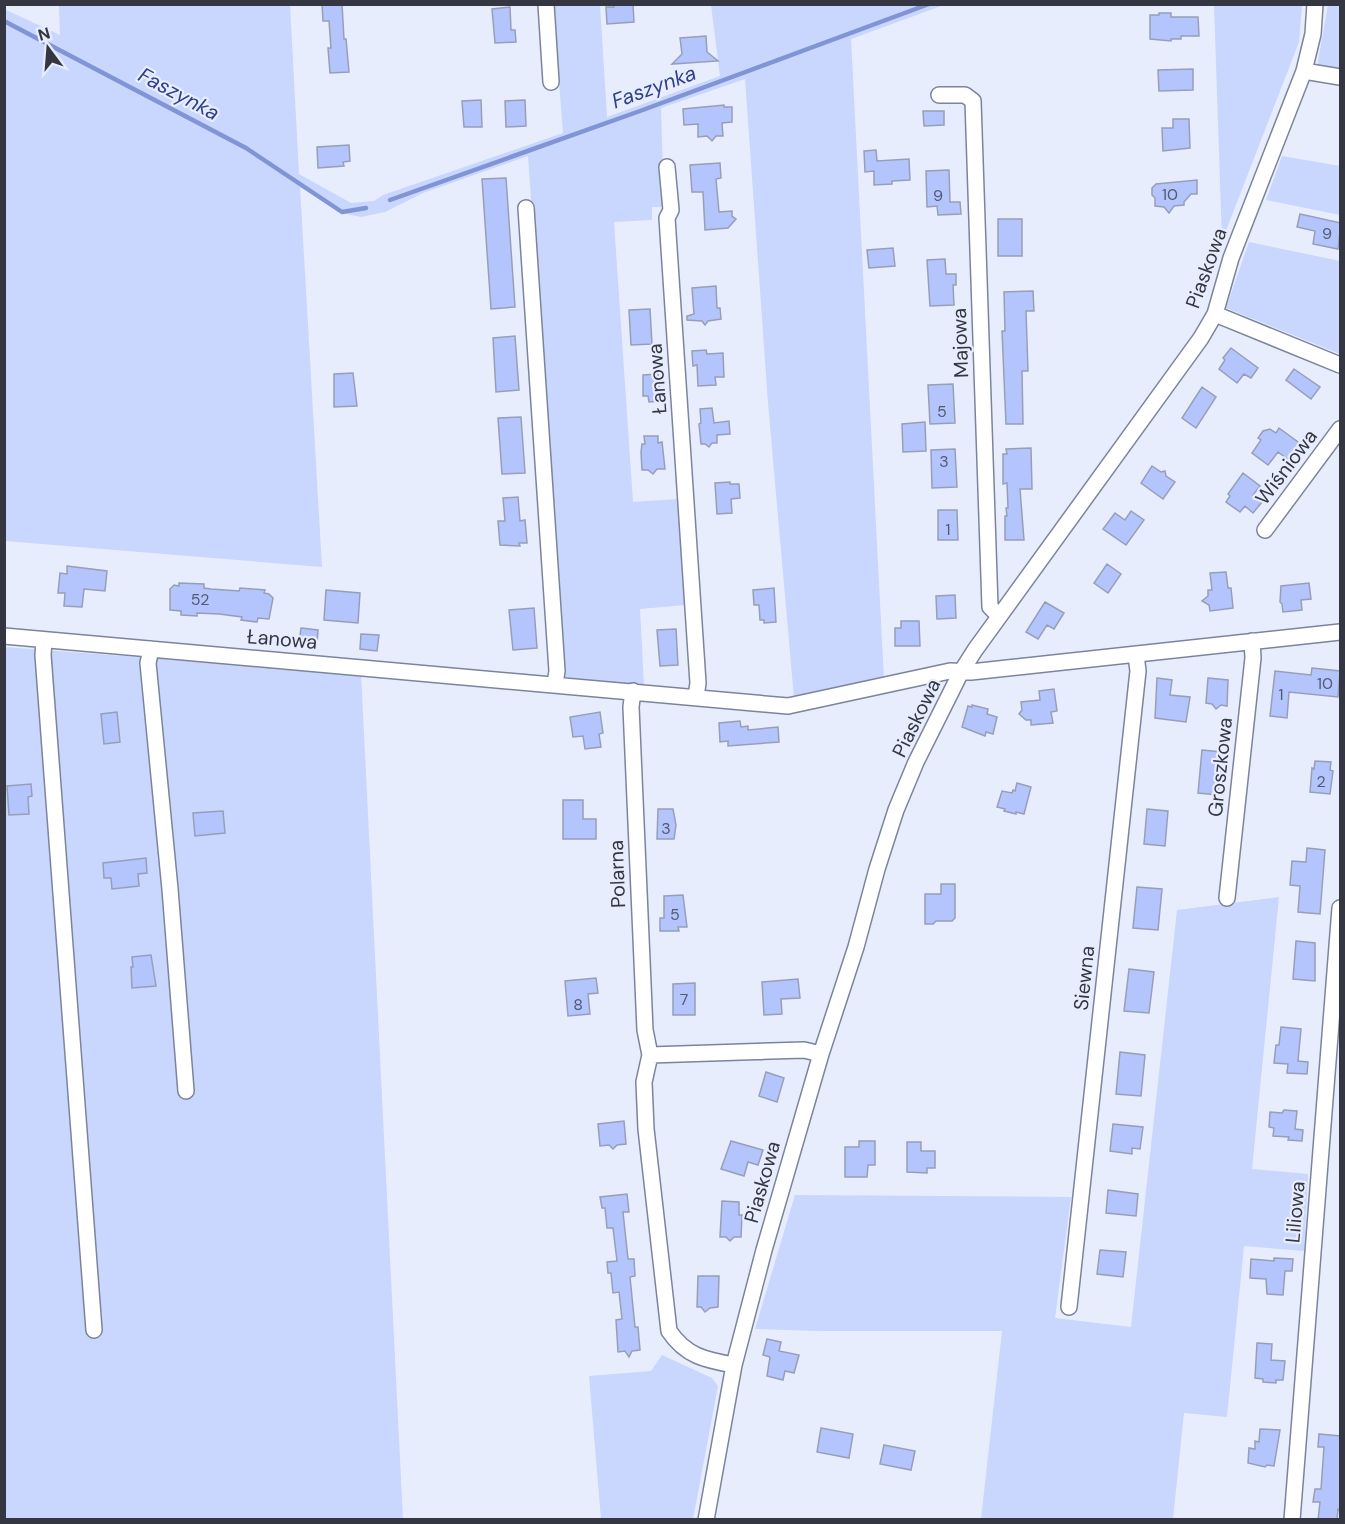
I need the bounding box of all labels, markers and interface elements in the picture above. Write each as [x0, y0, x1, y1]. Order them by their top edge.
north arrow [18, 18, 78, 78]
text: N [35, 22, 53, 46]
water label: Faszynka [608, 59, 700, 115]
water label: Faszynka [134, 61, 224, 127]
house number: 10 [1162, 184, 1178, 205]
house number: 9 [933, 185, 943, 206]
house number: 9 [1322, 223, 1332, 244]
street label: Piaskowa [1179, 224, 1233, 312]
street label: Majowa [946, 308, 974, 378]
street label: Łanowa [642, 343, 672, 415]
house number: 5 [937, 401, 947, 422]
street label: Wiśniowa [1249, 424, 1323, 510]
house number: 3 [939, 451, 949, 472]
house number: 1 [946, 519, 951, 540]
house number: 52 [191, 589, 209, 610]
street label: Łanowa [246, 623, 318, 655]
house number: 10 [1317, 673, 1333, 694]
street label: Piaskowa [886, 675, 946, 761]
house number: 1 [1279, 684, 1284, 705]
street label: Groszkowa [1202, 716, 1238, 818]
house number: 2 [1316, 771, 1326, 792]
house number: 3 [661, 818, 671, 839]
street label: Polarna [603, 840, 631, 908]
house number: 5 [670, 904, 680, 925]
street label: Siewna [1068, 944, 1100, 1012]
house number: 7 [680, 989, 688, 1010]
house number: 8 [573, 994, 583, 1015]
street label: Piaskowa [738, 1138, 786, 1226]
street label: Liliowa [1279, 1180, 1311, 1244]

